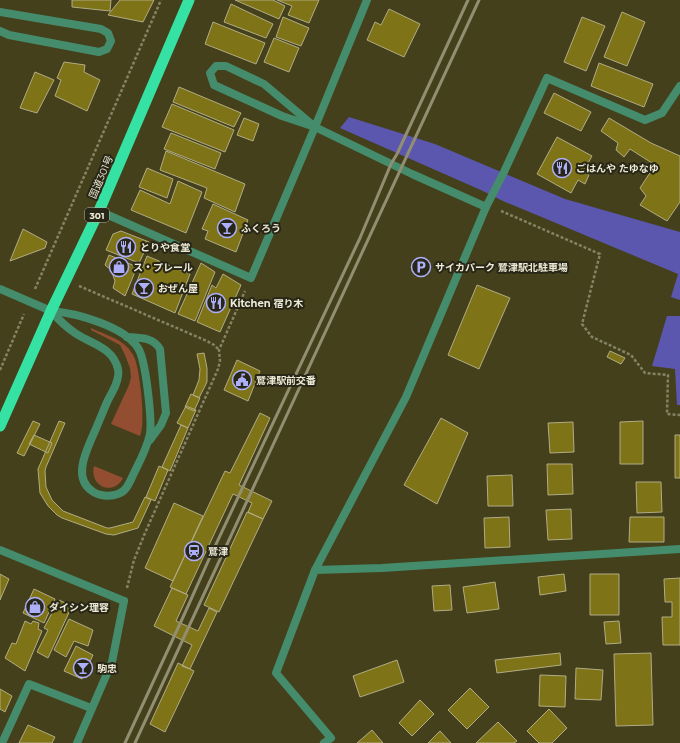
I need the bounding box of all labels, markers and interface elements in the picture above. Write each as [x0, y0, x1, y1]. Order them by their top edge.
street label: 国道301号 [86, 153, 116, 201]
restaurant icon: ごはんや たゆなゆ [551, 157, 573, 179]
place label: ごはんや たゆなゆ [576, 162, 659, 175]
road number: 301 [85, 208, 109, 222]
bar icon: ふくろう [216, 217, 238, 239]
place label: ふくろう [241, 222, 281, 235]
restaurant icon: とりや食堂 [115, 236, 137, 258]
place label: とりや食堂 [140, 241, 190, 254]
shop icon: ス・プレール [108, 256, 130, 278]
parking icon: サイカパーク 鷲津駅北駐車場 [410, 256, 432, 278]
place label: ス・プレール [133, 261, 193, 274]
place label: サイカパーク 鷲津駅北駐車場 [435, 261, 568, 274]
bar icon: おぜん屋 [133, 277, 155, 299]
place label: おぜん屋 [158, 282, 198, 295]
restaurant icon: Kitchen 宿り木 [205, 292, 227, 314]
place label: Kitchen 宿り木 [230, 297, 303, 310]
public building icon: 鷲津駅前交番 [231, 369, 253, 391]
place label: 鷲津駅前交番 [256, 374, 316, 387]
station icon: 鷲津 [183, 540, 205, 562]
place label: 鷲津 [208, 545, 228, 558]
shop icon: ダイシン理容 [24, 596, 46, 618]
place label: ダイシン理容 [49, 601, 109, 614]
bar icon: 駒忠 [72, 657, 94, 679]
place label: 駒忠 [97, 662, 117, 675]

